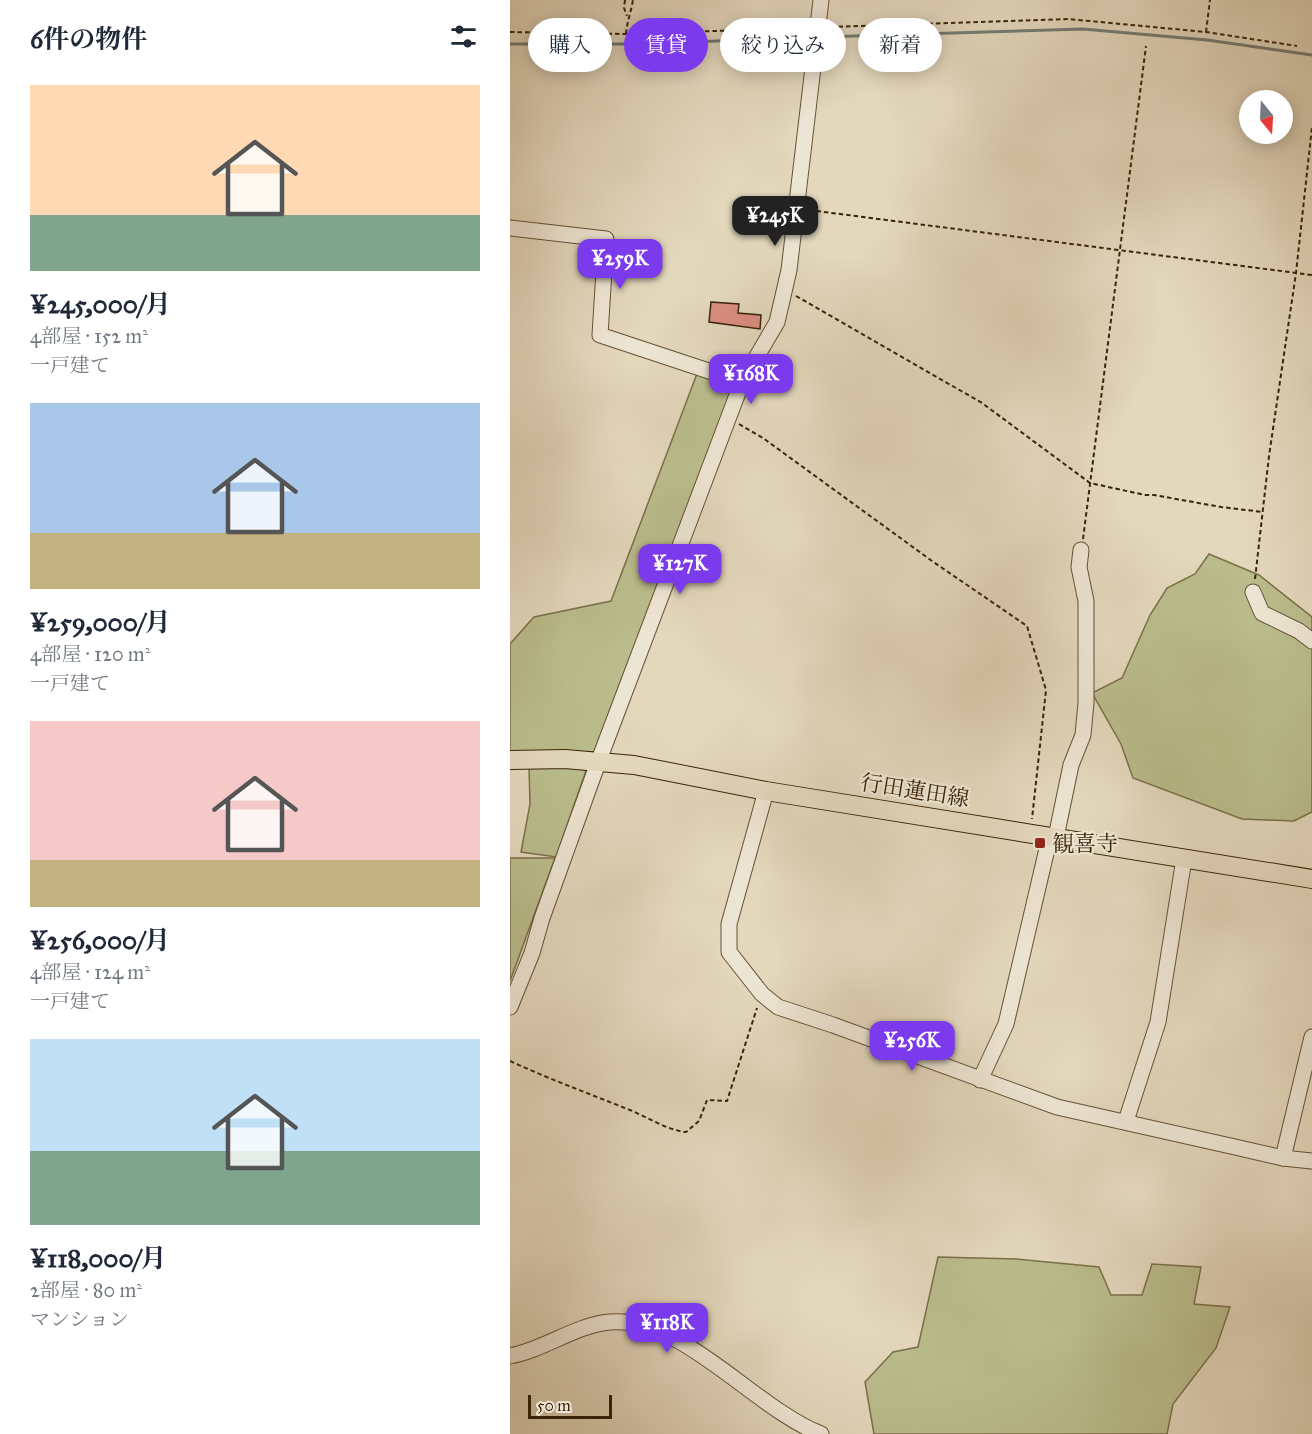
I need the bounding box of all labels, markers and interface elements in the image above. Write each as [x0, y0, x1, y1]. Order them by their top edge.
chip: 購入 [528, 18, 612, 72]
chip: 賃貸 [624, 18, 708, 72]
chip: 絞り込み [720, 18, 846, 72]
chip: 新着 [858, 18, 942, 72]
icon: filters [447, 20, 480, 53]
text: 6件の物件 [30, 23, 147, 55]
north arrow [1239, 90, 1293, 144]
map controls [1239, 90, 1293, 144]
icon: home [201, 124, 309, 232]
pin: ¥245K [733, 196, 817, 247]
text: ¥245K [746, 203, 804, 227]
pin: ¥259K [578, 239, 662, 290]
text: ¥259K [591, 246, 649, 270]
text: ¥245,000/月 [30, 288, 171, 320]
text: 4部屋 · 152 m² [30, 324, 148, 348]
text: 一戸建て [30, 353, 110, 377]
pin: ¥168K [709, 354, 793, 405]
text: ¥168K [723, 361, 779, 385]
icon: home [201, 442, 309, 550]
pin: ¥127K [638, 544, 722, 595]
text: ¥127K [652, 551, 708, 575]
text: ¥259,000/月 [30, 606, 171, 638]
text: 4部屋 · 120 m² [30, 642, 150, 666]
text: 一戸建て [30, 671, 110, 695]
icon: home [201, 760, 309, 868]
street label: 行田蓮田線 [858, 769, 971, 812]
place label: 観喜寺 [1052, 830, 1118, 857]
marker: 観喜寺 [1033, 836, 1047, 850]
text: ¥256,000/月 [30, 924, 170, 956]
text: 4部屋 · 124 m² [30, 960, 150, 984]
text: 一戸建て [30, 989, 110, 1013]
pin: ¥256K [870, 1021, 954, 1072]
text: ¥256K [884, 1028, 940, 1052]
icon: home [201, 1078, 309, 1186]
text: ¥118,000/月 [30, 1242, 167, 1274]
text: 2部屋 · 80 m² [30, 1278, 142, 1302]
pin: ¥118K [625, 1303, 709, 1354]
text: マンション [30, 1307, 129, 1331]
text: ¥118K [640, 1310, 694, 1334]
scale bar [528, 1392, 612, 1420]
text: 50 m [537, 1396, 571, 1415]

